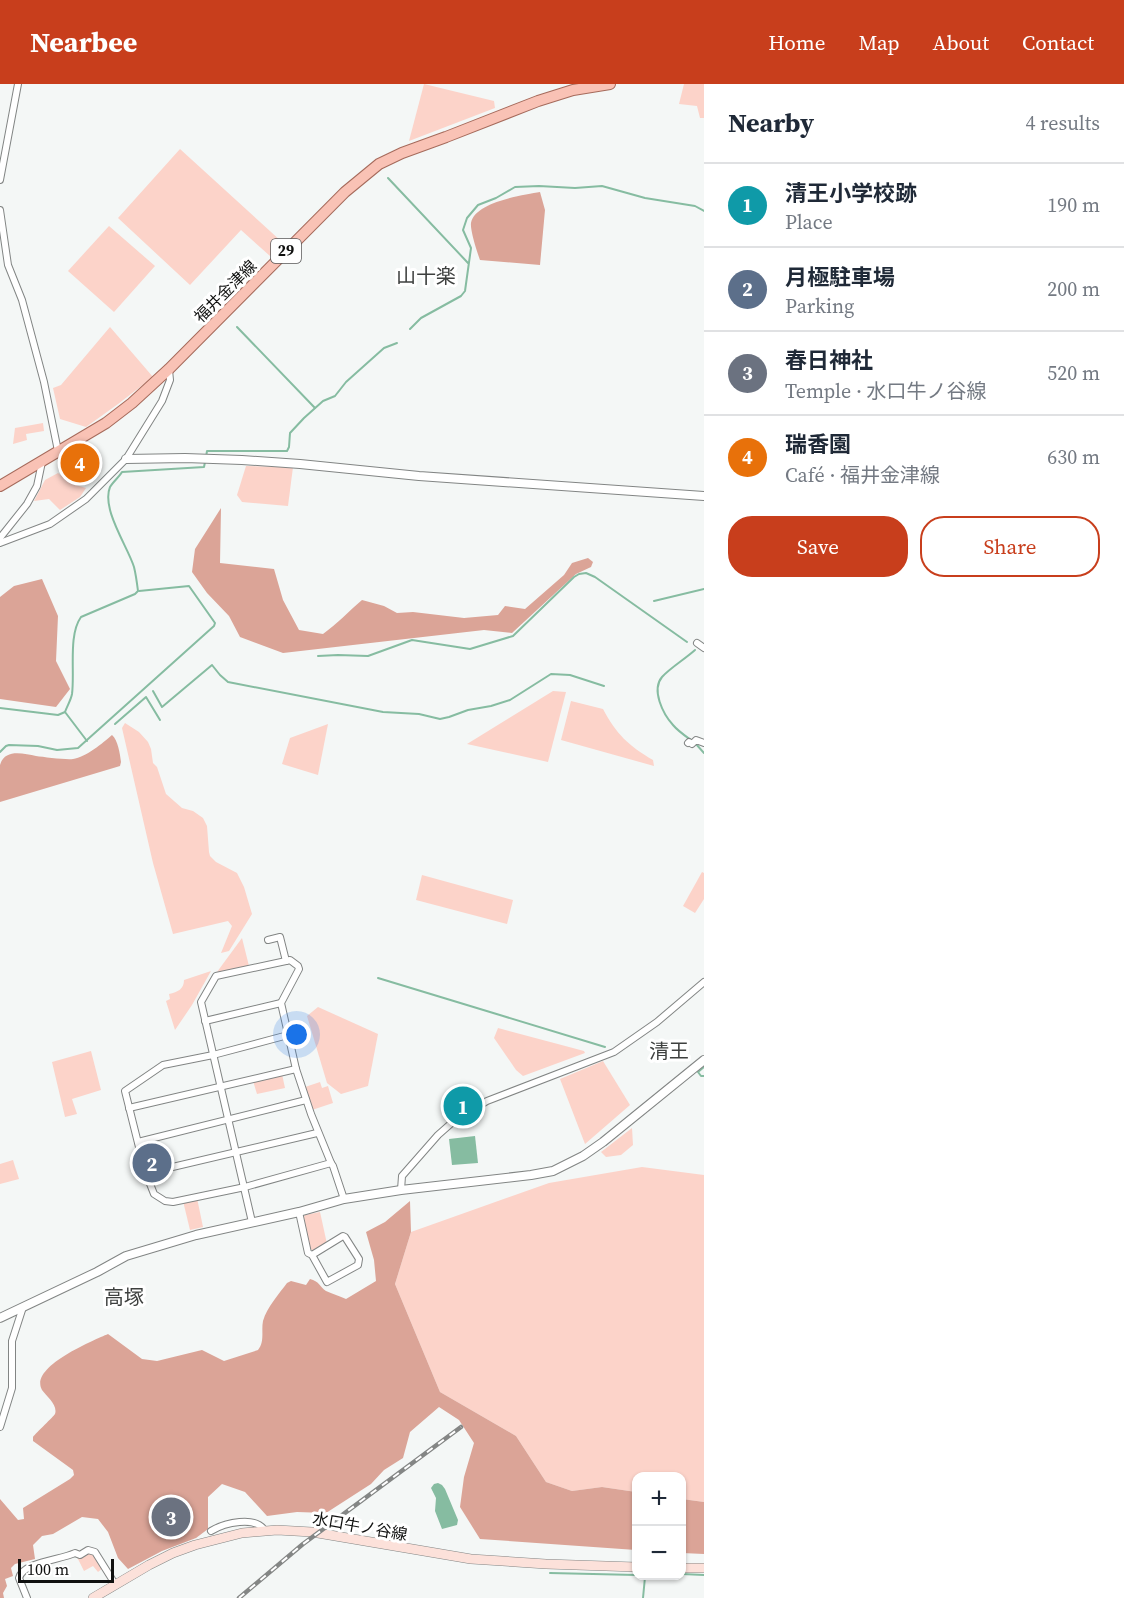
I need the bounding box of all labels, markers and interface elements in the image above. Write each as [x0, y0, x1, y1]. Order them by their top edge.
text: Nearbee [30, 23, 137, 61]
text: Home [768, 28, 826, 57]
text: Map [859, 28, 900, 57]
text: About [933, 28, 989, 57]
text: Contact [1022, 28, 1094, 57]
text: Nearby [728, 105, 814, 141]
text: 4 results [1025, 109, 1100, 137]
text: 清王小学校跡 [785, 178, 917, 208]
text: 1 [742, 191, 753, 219]
text: 190 m [1047, 191, 1100, 219]
text: Place [785, 208, 833, 236]
road number: 29 [271, 239, 301, 263]
street label: 福井金津線 [189, 255, 261, 327]
district label: 山十楽 [396, 262, 456, 290]
text: 月極駐車場 [785, 262, 895, 292]
text: 2 [742, 275, 753, 303]
text: 200 m [1047, 275, 1100, 303]
text: Parking [785, 292, 854, 320]
text: 春日神社 [785, 345, 873, 375]
text: 3 [742, 359, 753, 387]
text: 520 m [1047, 359, 1100, 387]
text: Temple · 水口牛ノ谷線 [785, 377, 987, 405]
text: 瑞香園 [785, 429, 851, 459]
pin: 4 [60, 440, 100, 485]
text: 4 [742, 443, 753, 471]
text: 630 m [1047, 443, 1100, 471]
text: Café · 福井金津線 [785, 461, 940, 489]
button: Save [728, 516, 908, 577]
button: Share [920, 516, 1100, 577]
your location [282, 1020, 311, 1049]
district label: 清王 [649, 1037, 689, 1065]
pin: 1 [444, 1084, 482, 1128]
pin: 2 [132, 1140, 172, 1186]
district label: 高塚 [104, 1283, 144, 1311]
map controls [632, 1472, 686, 1580]
button: + [632, 1472, 686, 1526]
pin: 3 [152, 1494, 190, 1540]
street label: 水口牛ノ谷線 [311, 1507, 409, 1545]
button: − [632, 1526, 686, 1580]
scale bar [18, 1556, 114, 1584]
text: 100 m [27, 1558, 69, 1580]

